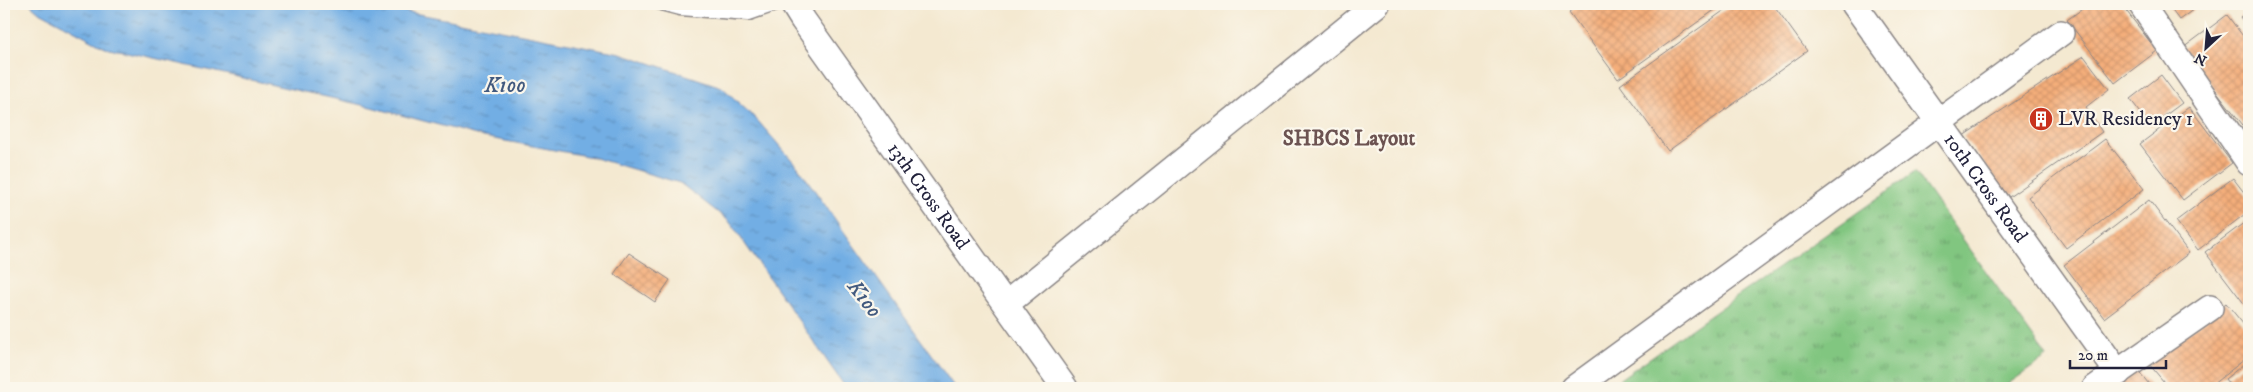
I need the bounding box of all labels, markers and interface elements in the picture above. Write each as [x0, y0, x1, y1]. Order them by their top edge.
north arrow [2180, 22, 2230, 72]
text: N [2191, 48, 2210, 69]
water label: K100 [484, 73, 525, 99]
building icon: LVR Residency 1 [2028, 106, 2054, 132]
place label: LVR Residency 1 [2058, 107, 2193, 132]
district label: SHBCS Layout [1283, 126, 1415, 152]
street label: 10th Cross Road [1938, 128, 2033, 247]
street label: 13th Cross Road [882, 138, 975, 254]
water label: K100 [841, 274, 887, 323]
scale bar [2070, 337, 2167, 369]
text: 20 m [2078, 346, 2108, 365]

